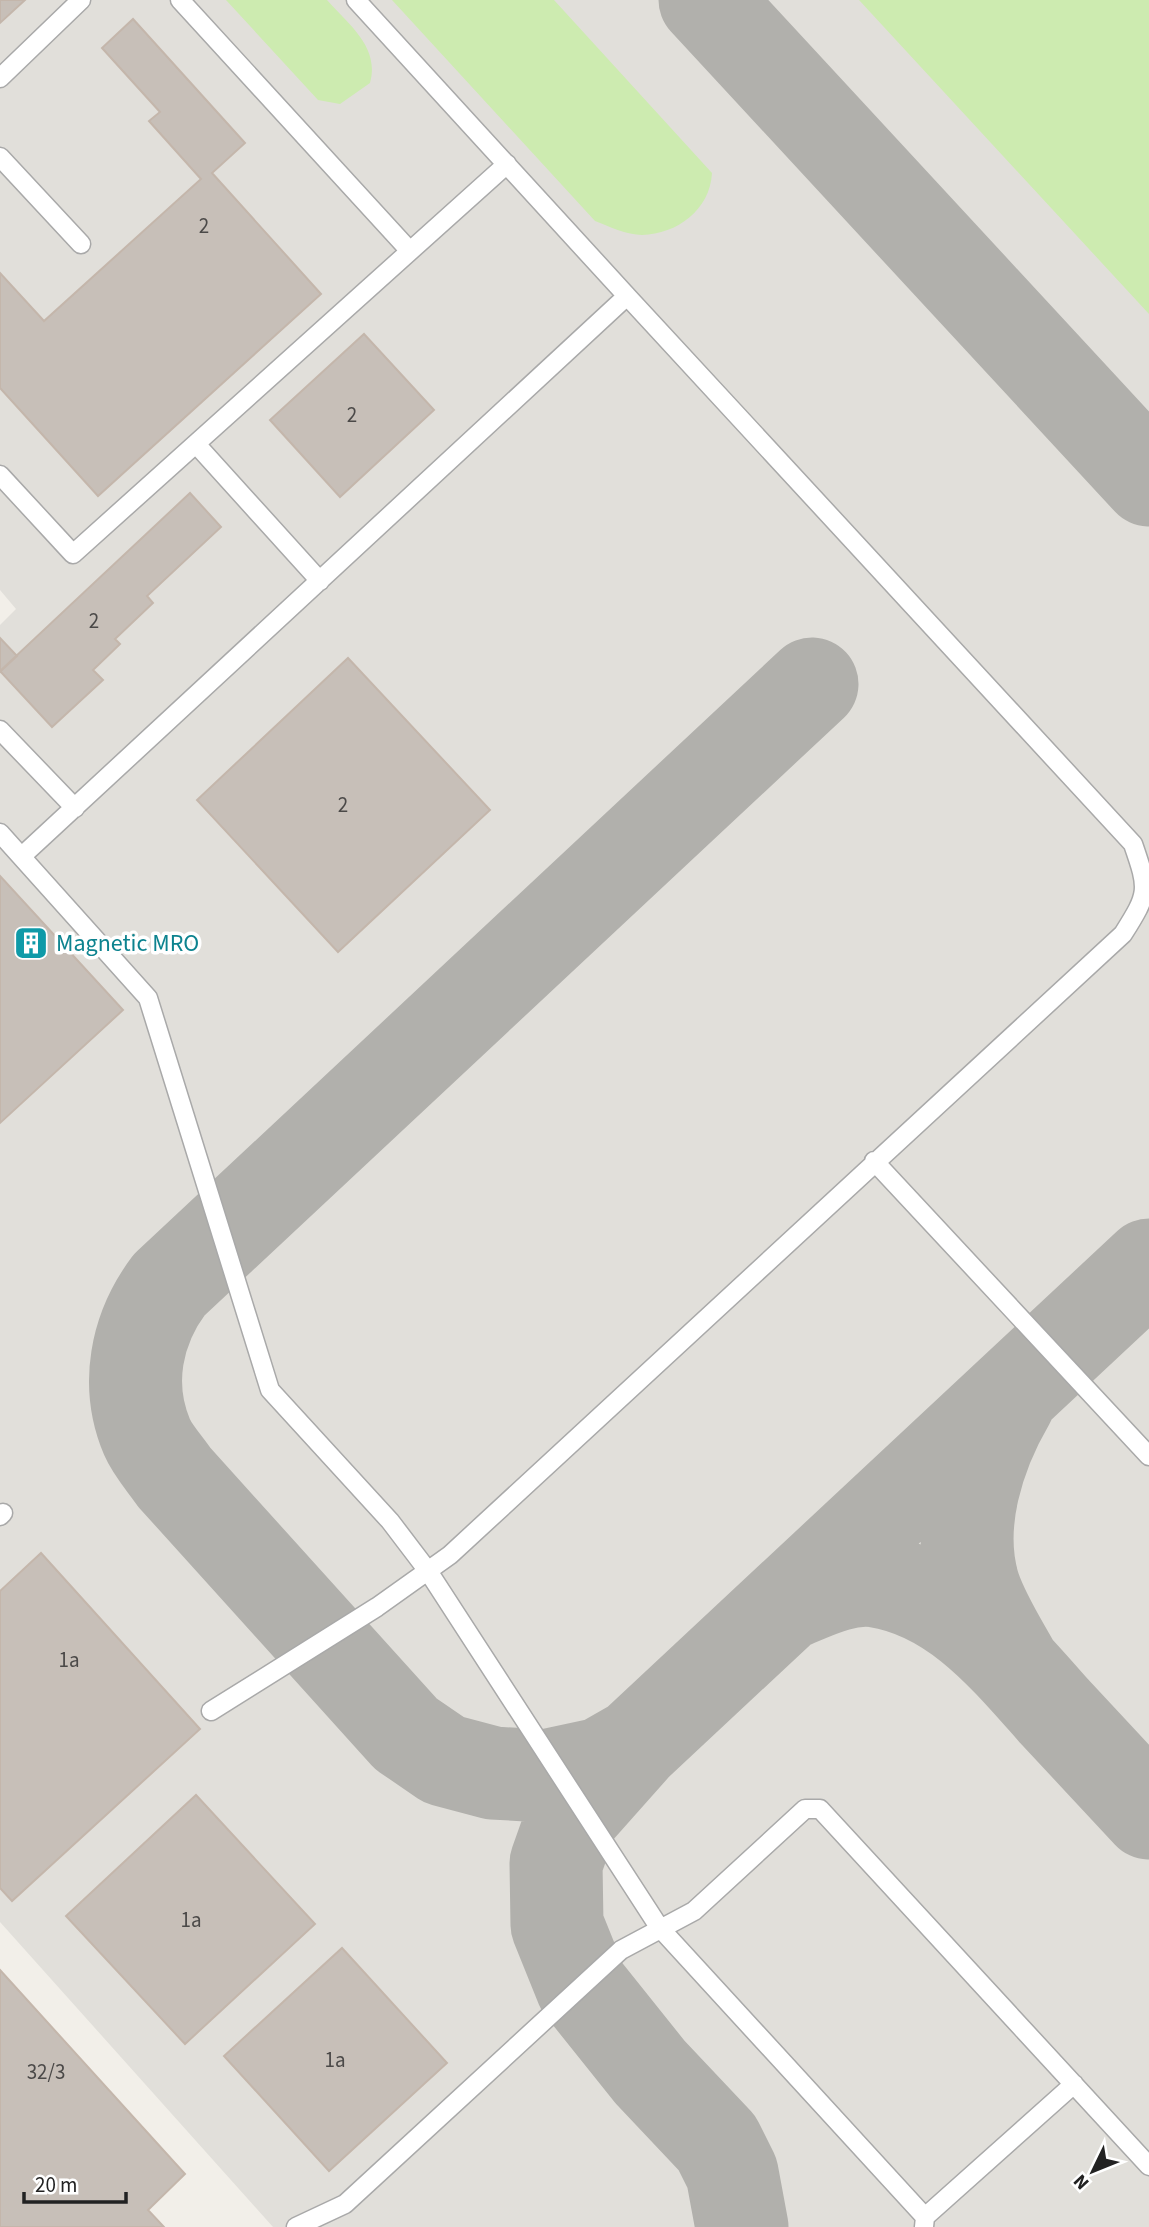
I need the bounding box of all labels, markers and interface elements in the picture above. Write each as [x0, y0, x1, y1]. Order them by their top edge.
house number: 2 [199, 211, 209, 241]
house number: 2 [347, 400, 357, 430]
house number: 2 [89, 606, 99, 636]
house number: 2 [338, 790, 348, 820]
building icon: Magnetic MRO [12, 924, 50, 962]
place label: Magnetic MRO [56, 926, 199, 961]
house number: 1a [58, 1645, 80, 1675]
house number: 1a [180, 1905, 202, 1935]
house number: 1a [324, 2045, 346, 2075]
house number: 32/3 [27, 2057, 65, 2087]
north arrow [1058, 2136, 1128, 2206]
scale bar [24, 2160, 126, 2204]
text: N [1067, 2168, 1096, 2195]
text: 20 m [35, 2170, 77, 2200]

